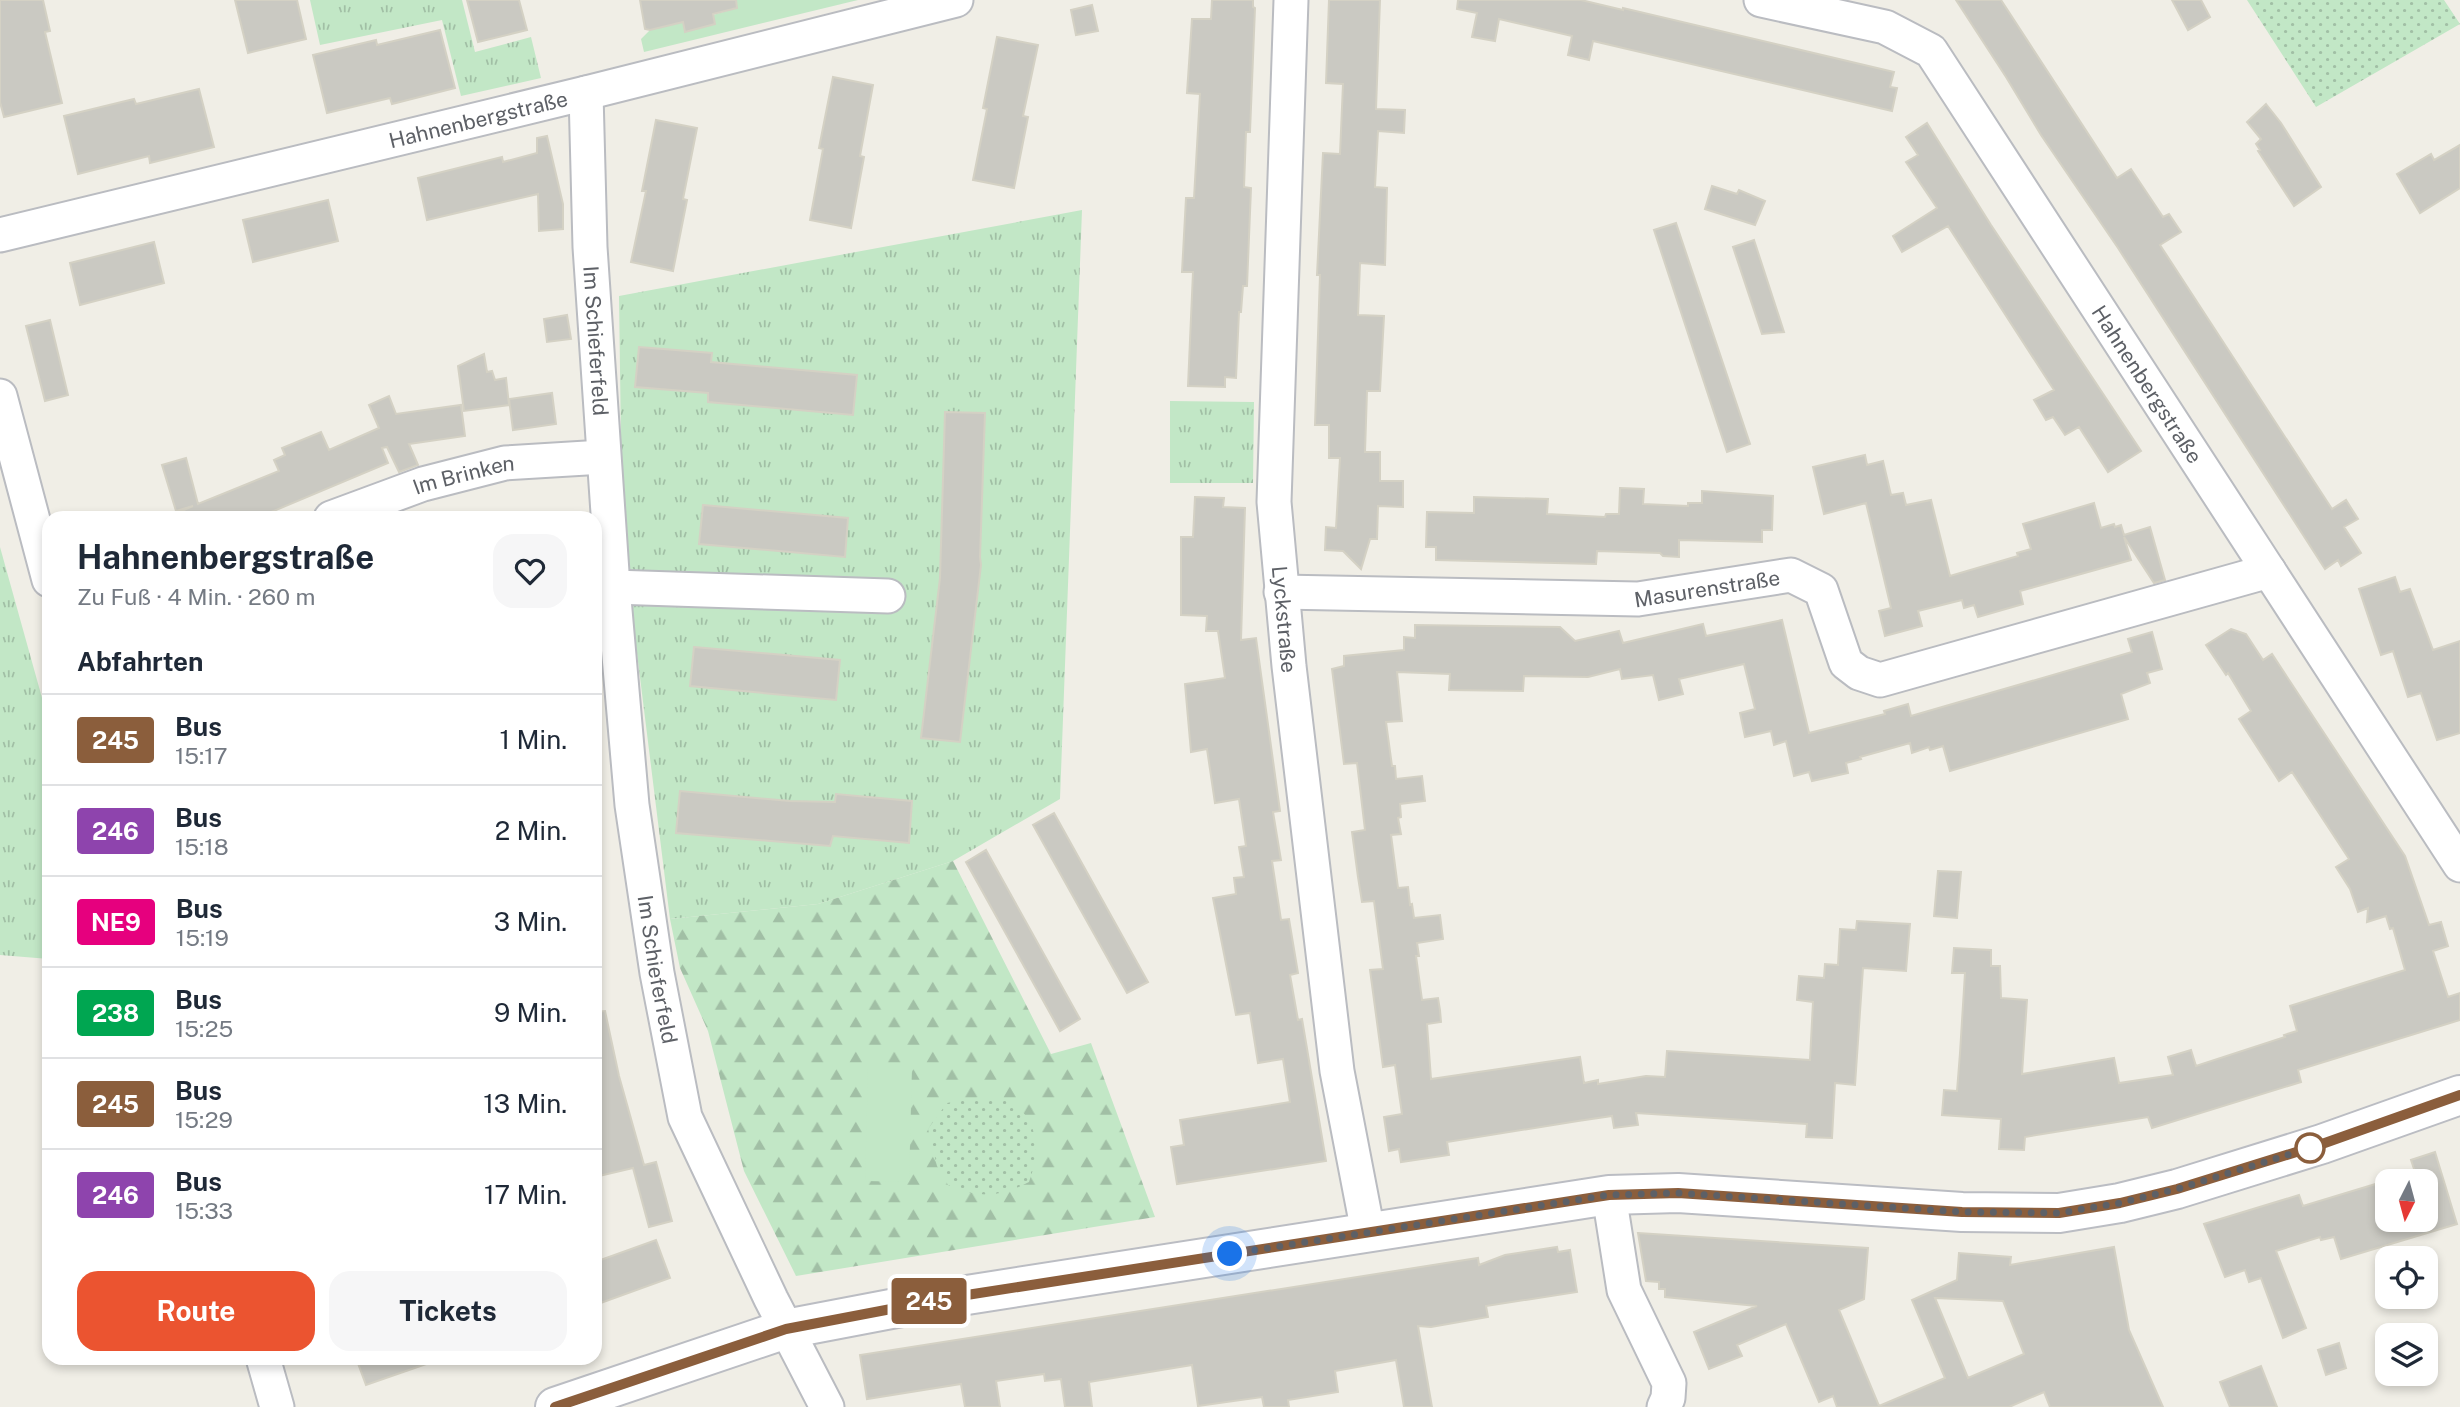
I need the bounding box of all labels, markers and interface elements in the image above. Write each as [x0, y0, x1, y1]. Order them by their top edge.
street label: Hahnenbergstraße [386, 85, 570, 153]
street label: Im Schieferfeld [579, 265, 614, 417]
street label: Hahnenbergstraße [2087, 300, 2208, 468]
street label: Im Brinken [409, 450, 515, 499]
button: heart [493, 534, 567, 608]
text: Hahnenbergstraße [77, 538, 374, 576]
street label: Masurenstraße [1632, 564, 1782, 612]
street label: Lyckstraße [1267, 565, 1302, 674]
text: Zu Fuß · 4 Min. · 260 m [77, 583, 316, 610]
text: Abfahrten [77, 646, 203, 677]
text: Bus [175, 711, 222, 742]
text: 1 Min. [500, 724, 567, 755]
text: 245 [92, 726, 139, 754]
text: 15:17 [175, 742, 227, 769]
text: Bus [175, 802, 222, 833]
text: 2 Min. [495, 815, 567, 846]
text: 246 [92, 817, 139, 845]
text: 15:18 [175, 833, 229, 860]
text: Bus [176, 893, 223, 924]
street label: Im Schieferfeld [633, 893, 683, 1046]
text: 3 Min. [494, 906, 567, 937]
text: NE9 [91, 908, 141, 936]
text: 15:19 [176, 924, 229, 951]
text: Bus [175, 984, 222, 1015]
text: 9 Min. [494, 997, 567, 1028]
text: 238 [92, 999, 139, 1027]
text: 15:25 [175, 1015, 233, 1042]
text: Bus [175, 1075, 222, 1106]
text: 13 Min. [483, 1088, 567, 1119]
text: 245 [92, 1090, 139, 1118]
text: 15:29 [175, 1106, 233, 1133]
unlabelled marker [2295, 1133, 2325, 1163]
text: Bus [175, 1166, 222, 1197]
north arrow [2375, 1169, 2438, 1232]
map controls [2375, 1169, 2438, 1386]
text: 17 Min. [484, 1179, 567, 1210]
text: 246 [92, 1181, 139, 1209]
text: 15:33 [175, 1197, 233, 1224]
your location [1212, 1236, 1247, 1271]
button: locate [2375, 1246, 2438, 1309]
button: Route [77, 1271, 315, 1351]
button: Tickets [329, 1271, 567, 1351]
line badge: 245 [889, 1278, 969, 1324]
text: 245 [906, 1287, 952, 1315]
button: layers [2375, 1323, 2438, 1386]

